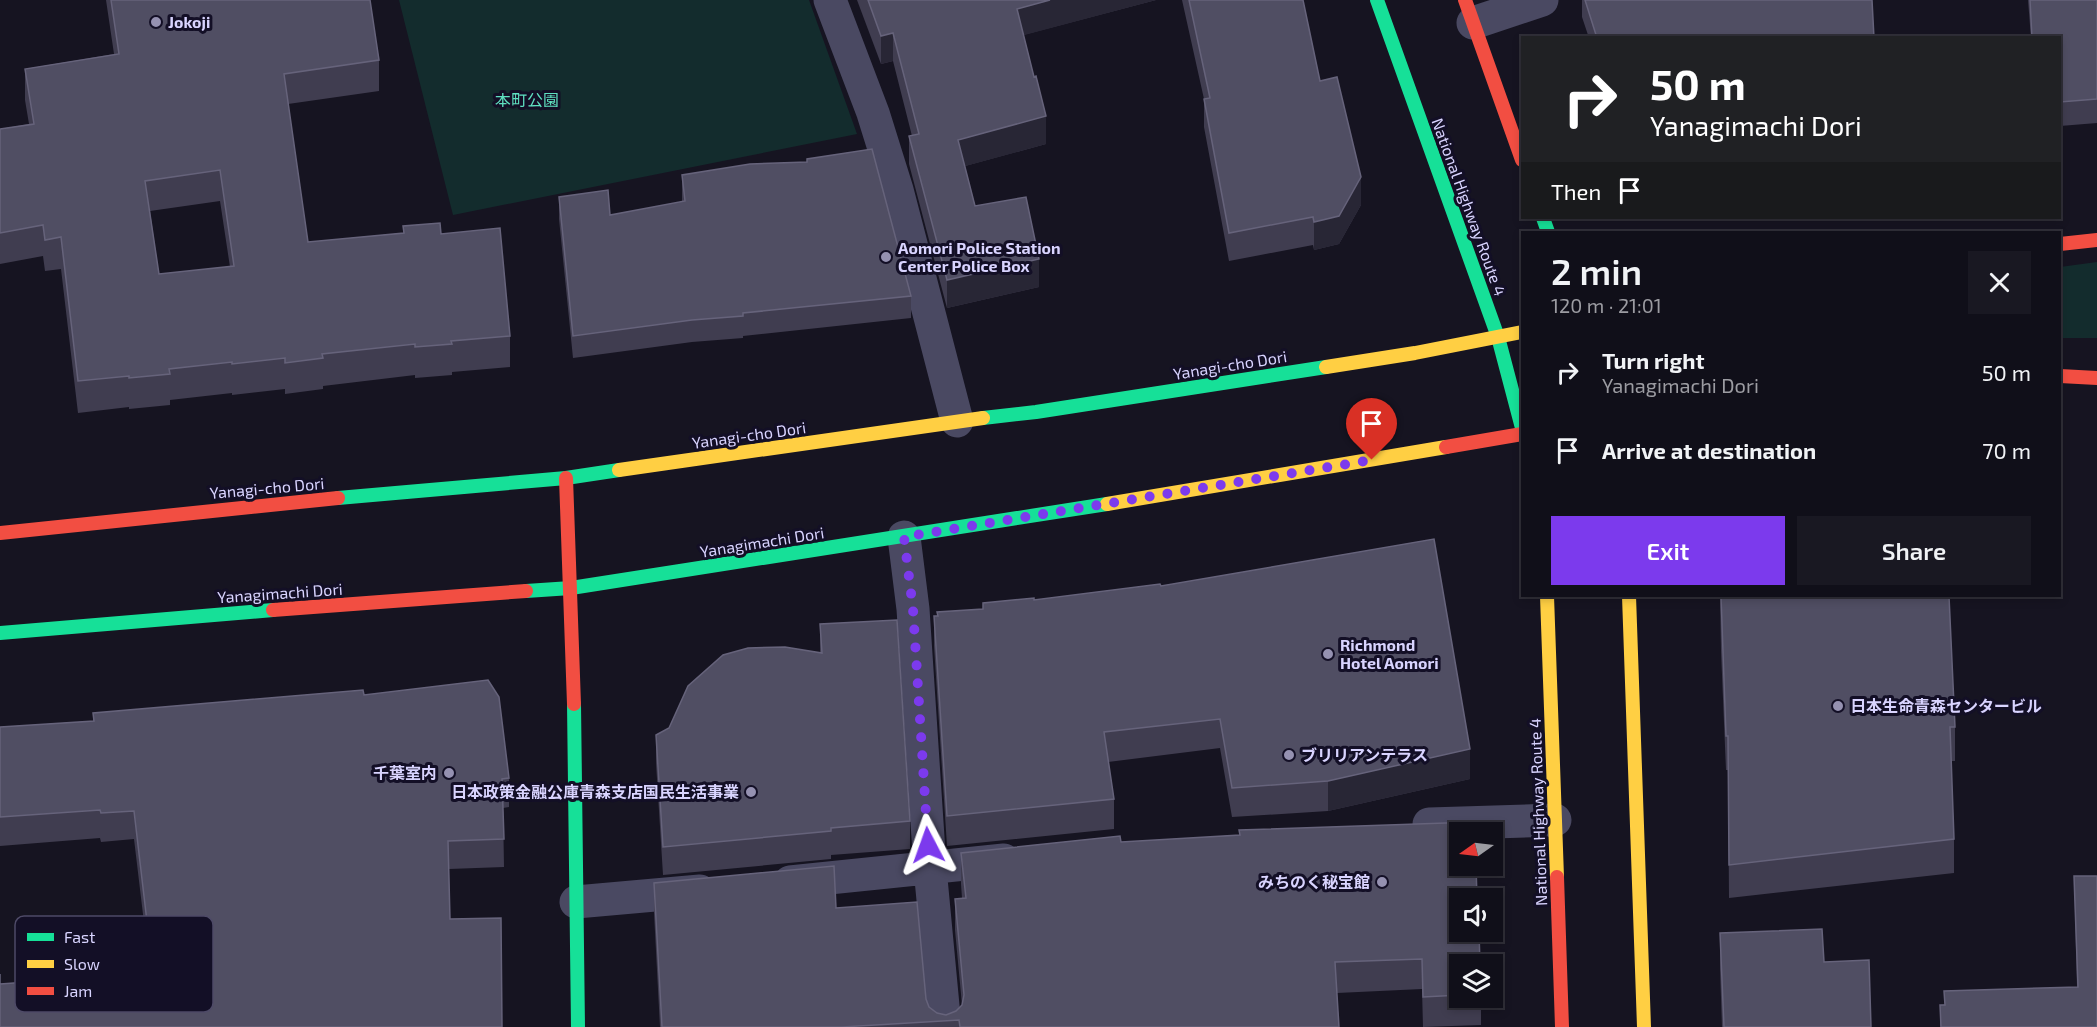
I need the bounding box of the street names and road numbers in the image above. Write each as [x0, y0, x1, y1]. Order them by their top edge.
street label: National Highway Route 4 [1428, 115, 1511, 298]
street label: Yanagi-cho Dori [1172, 346, 1288, 383]
street label: Yanagi-cho Dori [691, 417, 807, 452]
street label: Yanagi-cho Dori [209, 473, 325, 502]
street label: Yanagimachi Dori [698, 522, 825, 561]
street label: Yanagimachi Dori [217, 579, 343, 606]
street label: National Highway Route 4 [1525, 718, 1550, 906]

